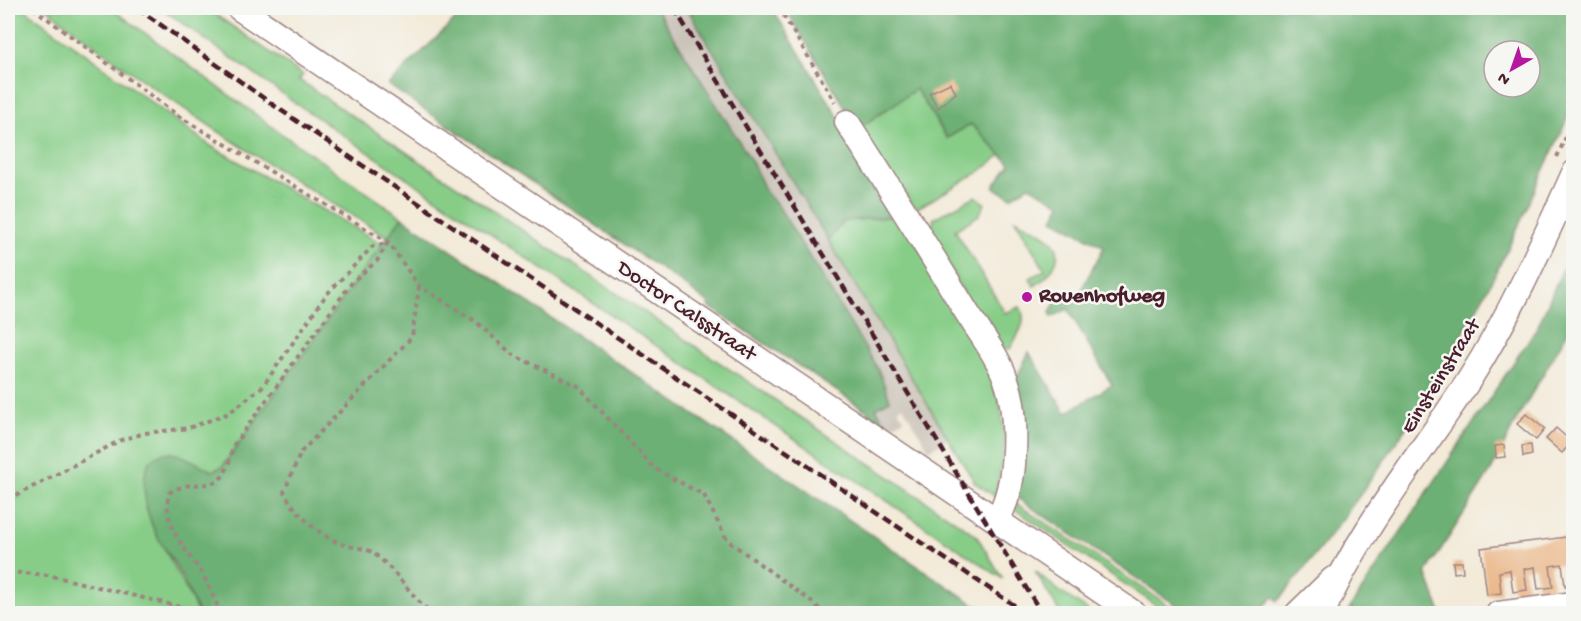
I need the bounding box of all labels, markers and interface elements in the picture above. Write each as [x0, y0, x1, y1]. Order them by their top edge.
north arrow [1482, 39, 1542, 99]
text: N [1494, 67, 1515, 88]
street label: Doctor Calsstraat [610, 255, 762, 369]
place label: Rouenhofweg [1038, 284, 1165, 310]
marker: Rouenhofweg [1020, 290, 1034, 304]
street label: Einsteinstraat [1396, 313, 1489, 439]

